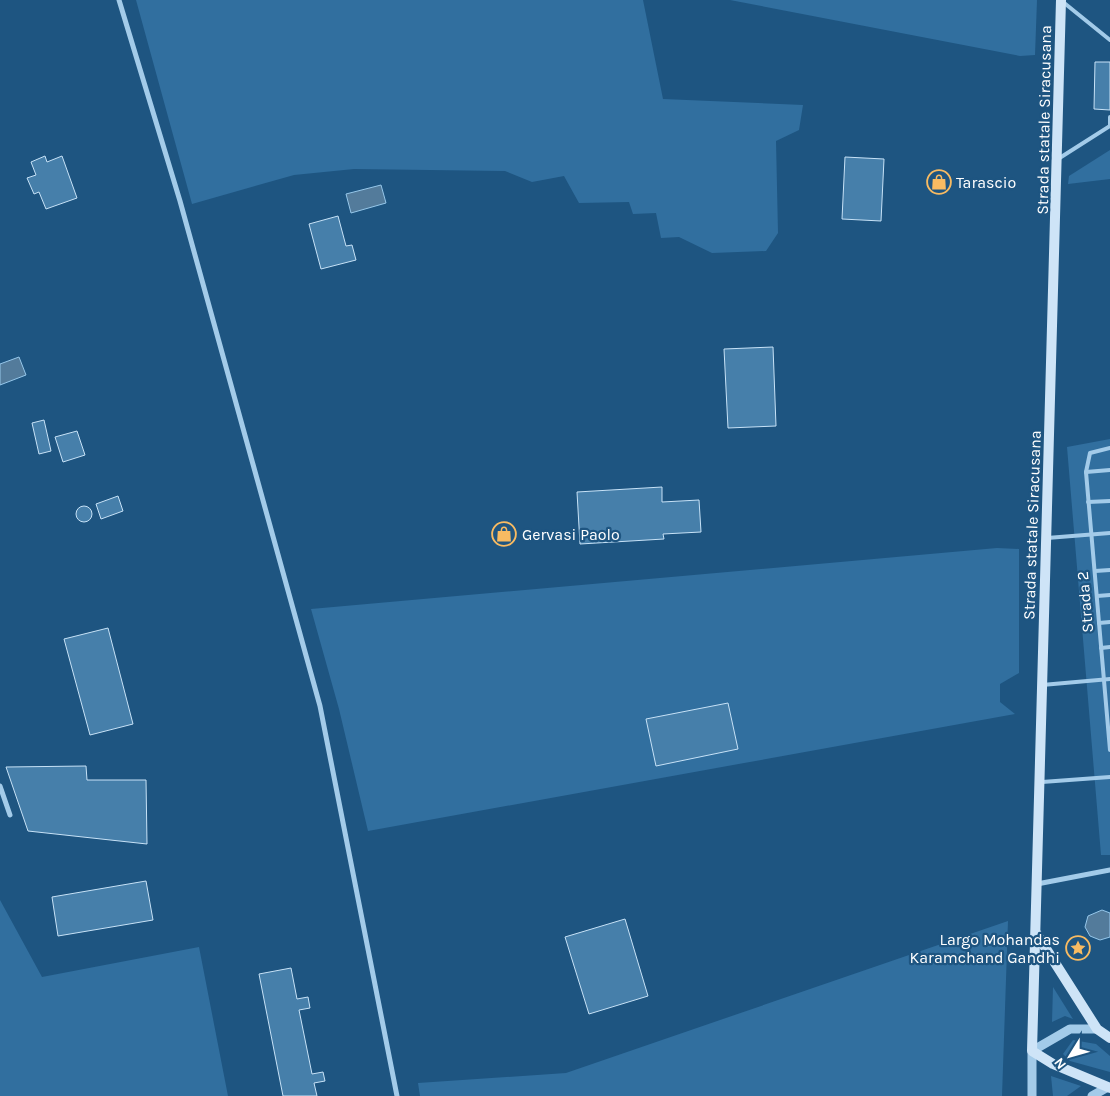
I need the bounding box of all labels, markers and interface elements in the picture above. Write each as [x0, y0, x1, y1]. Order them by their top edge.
street label: Strada statale Siracusana [1033, 25, 1055, 215]
shop icon: Tarascio [926, 169, 952, 195]
place label: Tarascio [956, 173, 1016, 192]
street label: Strada statale Siracusana [1019, 430, 1045, 620]
shop icon: Gervasi Paolo [491, 521, 517, 547]
place label: Gervasi Paolo [522, 525, 620, 544]
street label: Strada 2 [1073, 570, 1097, 634]
place label: Largo Mohandas Karamchand Gandhi [910, 930, 1060, 967]
place icon: Largo Mohandas Karamchand Gandhi [1065, 935, 1091, 961]
north arrow [1045, 1031, 1095, 1081]
text: N [1050, 1054, 1070, 1073]

